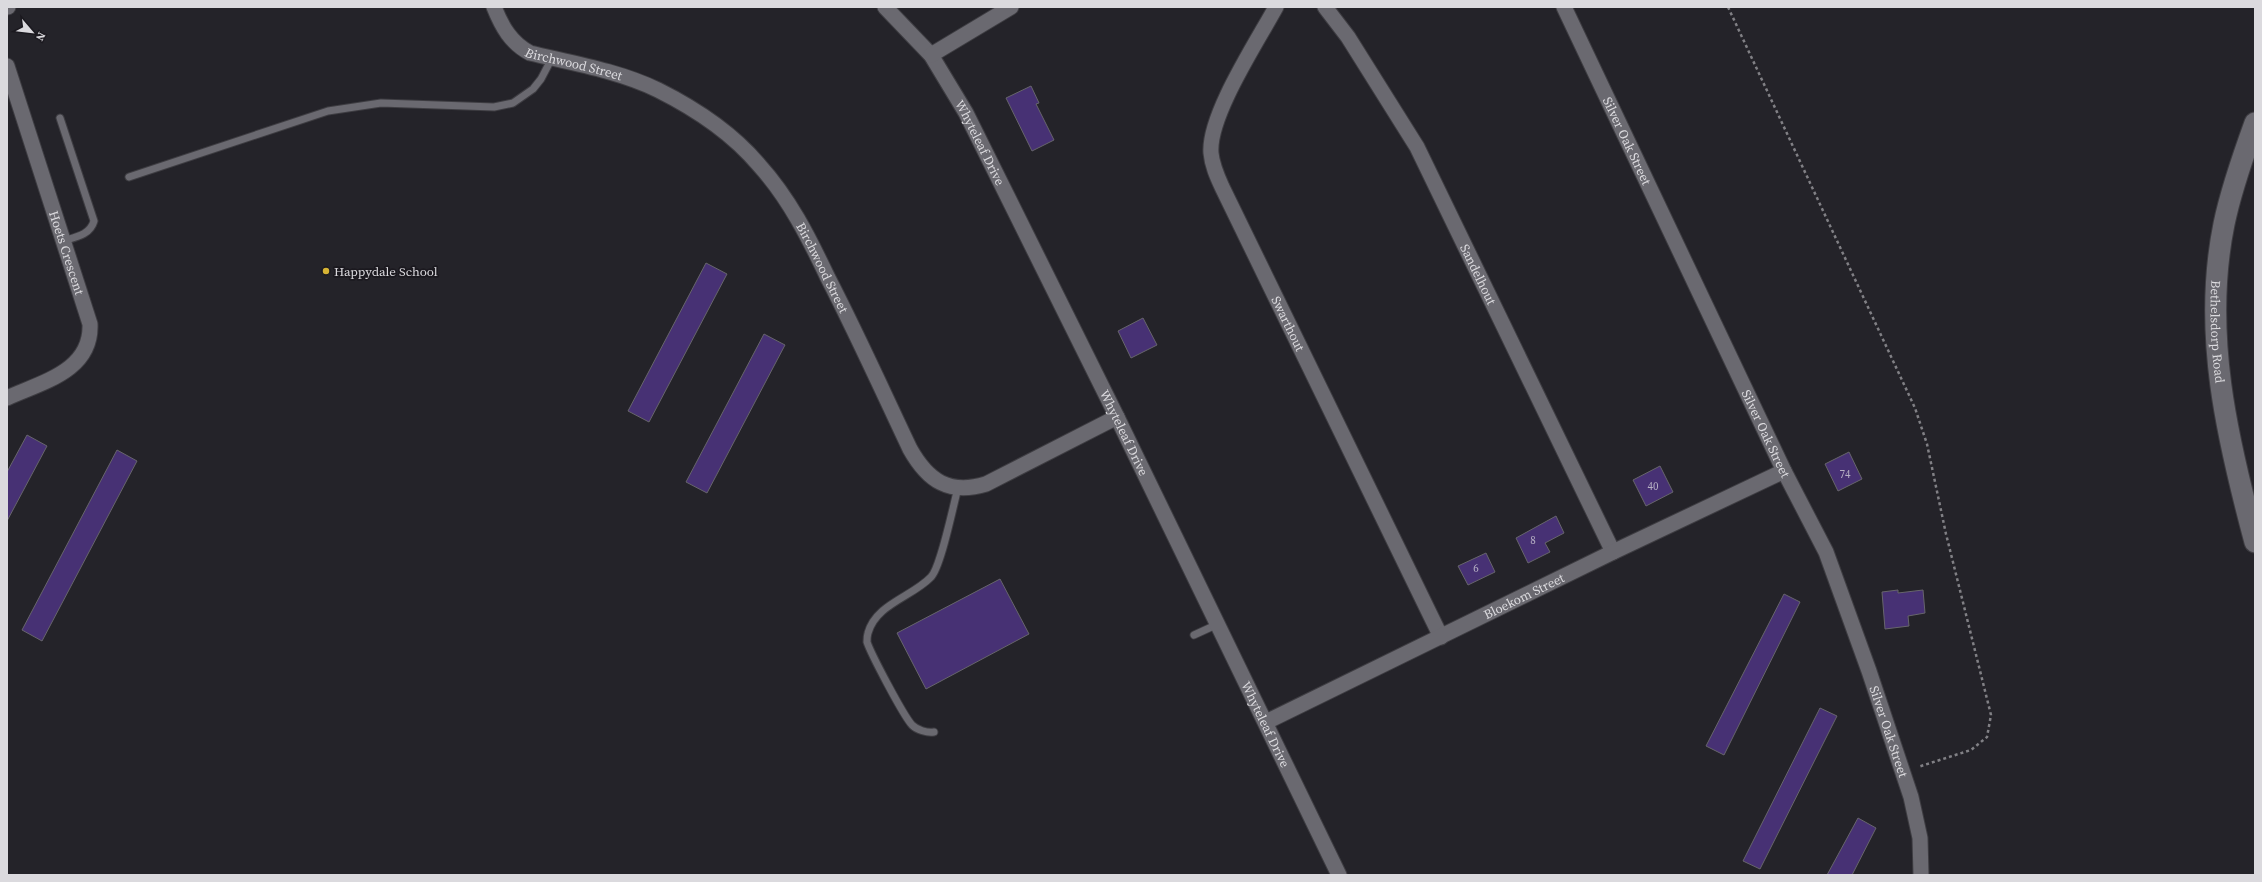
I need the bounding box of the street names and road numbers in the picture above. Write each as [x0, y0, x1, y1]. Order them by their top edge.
street label: Birchwood Street [522, 44, 625, 85]
street label: Silver Oak Street [1599, 94, 1655, 188]
street label: Whyteleaf Drive [951, 97, 1009, 189]
street label: Hoets Crescent [45, 208, 88, 298]
street label: Birchwood Street [792, 219, 853, 316]
street label: Sandelhout [1456, 241, 1500, 308]
street label: Bethelsdorp Road [2207, 280, 2229, 385]
street label: Swarthout [1267, 293, 1309, 355]
street label: Whyteleaf Drive [1096, 387, 1152, 479]
street label: Silver Oak Street [1738, 387, 1794, 481]
street label: Bloekom Street [1481, 569, 1568, 623]
street label: Whyteleaf Drive [1237, 679, 1294, 770]
street label: Silver Oak Street [1866, 684, 1912, 780]

